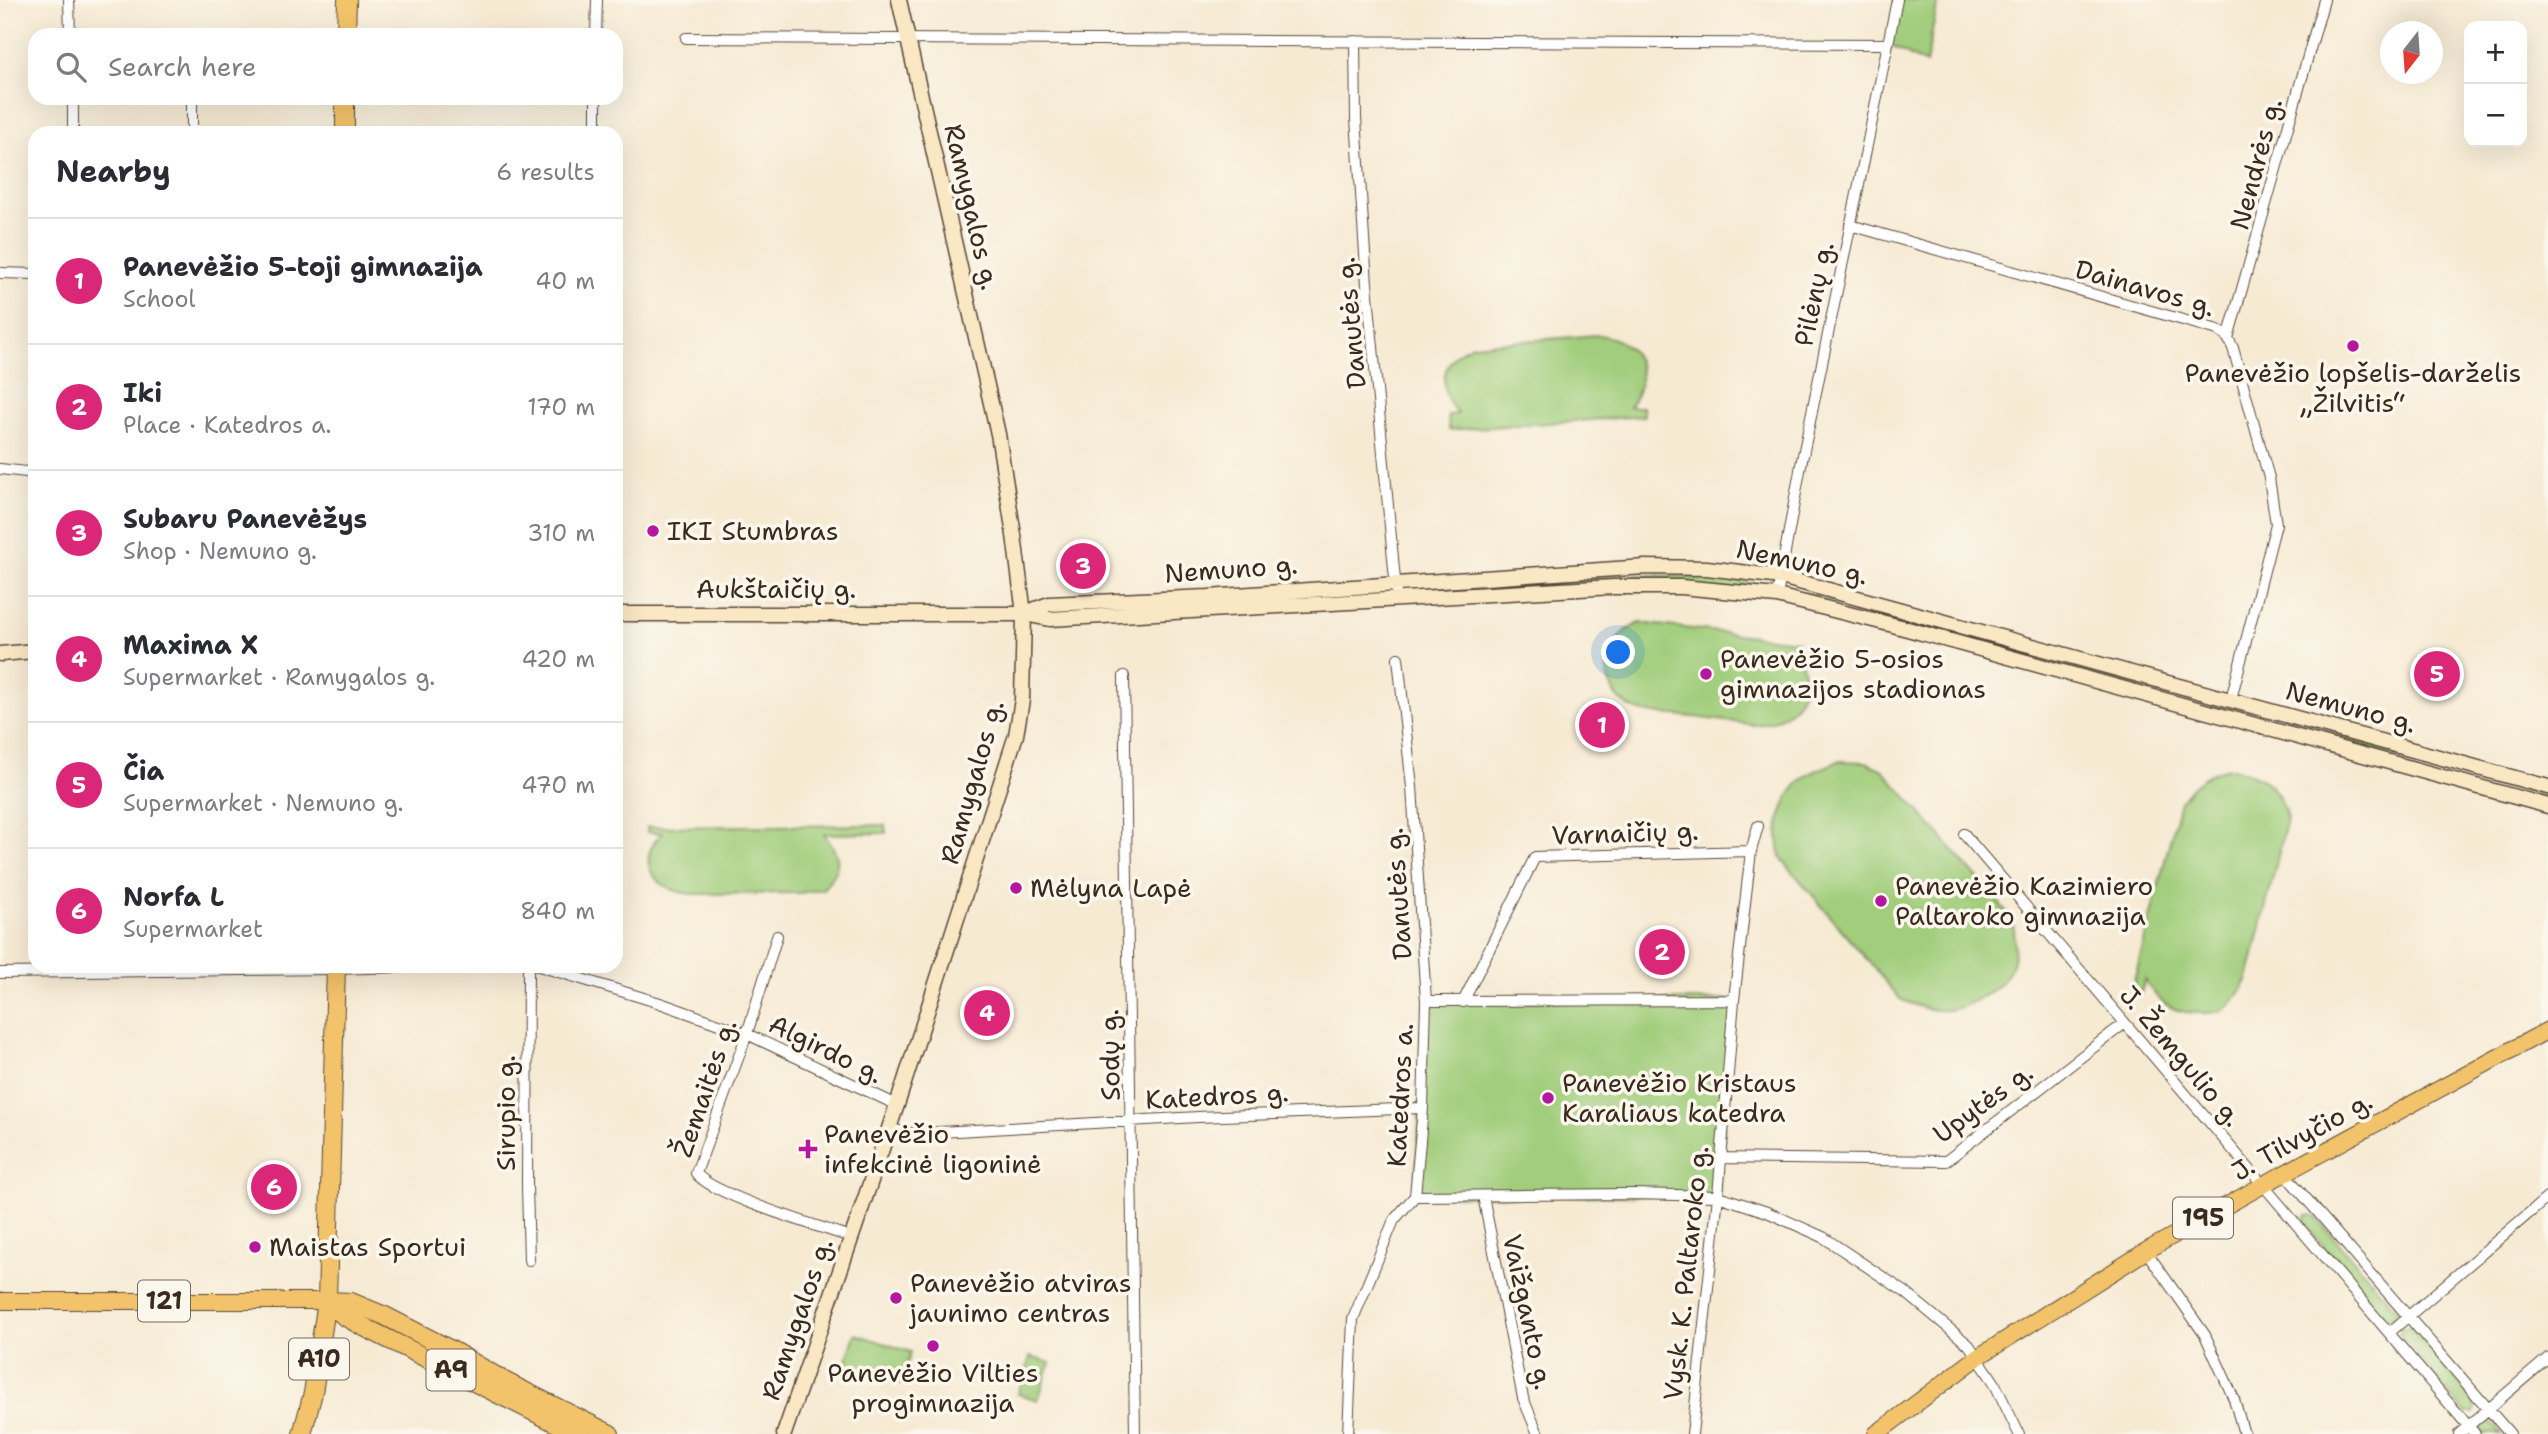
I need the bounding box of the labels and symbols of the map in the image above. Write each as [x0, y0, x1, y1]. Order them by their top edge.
north arrow [2380, 21, 2443, 84]
street label: Nendrės g. [2221, 94, 2290, 234]
street label: Ramygalos g. [936, 120, 1009, 293]
street label: Pilėnų g. [1785, 238, 1842, 349]
street label: Dainavos g. [2071, 251, 2219, 324]
street label: Danutės g. [1327, 256, 1374, 390]
marker: Panevėžio lopšelis-darželis „Žilvitis“ [2345, 338, 2361, 354]
place label: Panevėžio lopšelis-darželis „Žilvitis“ [2185, 355, 2521, 420]
place label: IKI Stumbras [667, 513, 839, 548]
marker: IKI Stumbras [645, 523, 661, 539]
street label: Nemuno g. [1733, 530, 1871, 593]
pin: 3 [1060, 540, 1106, 592]
street label: Nemuno g. [1163, 546, 1299, 591]
street label: Aukštaičių g. [696, 571, 856, 606]
your location [1601, 635, 1635, 669]
place label: Panevėžio 5-osios gimnazijos stadionas [1720, 641, 1986, 706]
pin: 5 [2414, 648, 2460, 700]
marker: Panevėžio 5-osios gimnazijos stadionas [1698, 666, 1714, 682]
street label: Nemuno g. [2282, 672, 2420, 741]
street label: Ramygalos g. [931, 696, 1012, 868]
pin: 1 [1579, 699, 1625, 751]
street label: Varnaičių g. [1551, 812, 1699, 853]
street label: Danutės g. [1375, 827, 1420, 961]
place label: Panevėžio Kazimiero Paltaroko gimnazija [1895, 868, 2153, 933]
place label: Mėlyna Lapė [1030, 870, 1192, 905]
marker: Mėlyna Lapė [1008, 880, 1024, 896]
marker: Panevėžio Kazimiero Paltaroko gimnazija [1873, 893, 1889, 909]
pin: 2 [1639, 926, 1685, 978]
street label: J. Žemgulio g. [2112, 978, 2251, 1134]
pin: 4 [964, 987, 1010, 1039]
street label: Algirdo g. [763, 1006, 889, 1091]
street label: Sodų g. [1091, 1009, 1128, 1101]
street label: Žemaitės g. [665, 1014, 744, 1161]
street label: Katedros a. [1378, 1022, 1421, 1168]
street label: Upytės g. [1926, 1054, 2040, 1151]
street label: Sirupio g. [488, 1055, 523, 1171]
place label: Panevėžio Kristaus Karaliaus katedra [1562, 1065, 1797, 1130]
street label: Katedros g. [1144, 1074, 1290, 1117]
street label: J. Tilvyčio g. [2225, 1083, 2378, 1189]
marker: Panevėžio Kristaus Karaliaus katedra [1540, 1090, 1556, 1106]
place label: Panevėžio infekcinė ligoninė [824, 1116, 1042, 1181]
marker: Panevėžio infekcinė ligoninė [798, 1139, 818, 1159]
street label: Vysk. K. Paltaroko g. [1655, 1144, 1716, 1402]
pin: 6 [251, 1161, 297, 1213]
road number: 195 [2173, 1198, 2233, 1238]
place label: Maistas Sportui [269, 1229, 466, 1264]
street label: Vaižganto g. [1495, 1231, 1562, 1393]
street label: Ramygalos g. [752, 1233, 841, 1405]
marker: Maistas Sportui [247, 1239, 263, 1255]
place label: Panevėžio atviras jaunimo centras [908, 1265, 1132, 1330]
road number: 121 [138, 1280, 190, 1322]
marker: Panevėžio atviras jaunimo centras [888, 1290, 904, 1306]
road number: A10 [289, 1338, 349, 1380]
marker: Panevėžio Vilties progimnazija [925, 1338, 941, 1354]
road number: A9 [426, 1350, 476, 1390]
place label: Panevėžio Vilties progimnazija [827, 1355, 1039, 1420]

